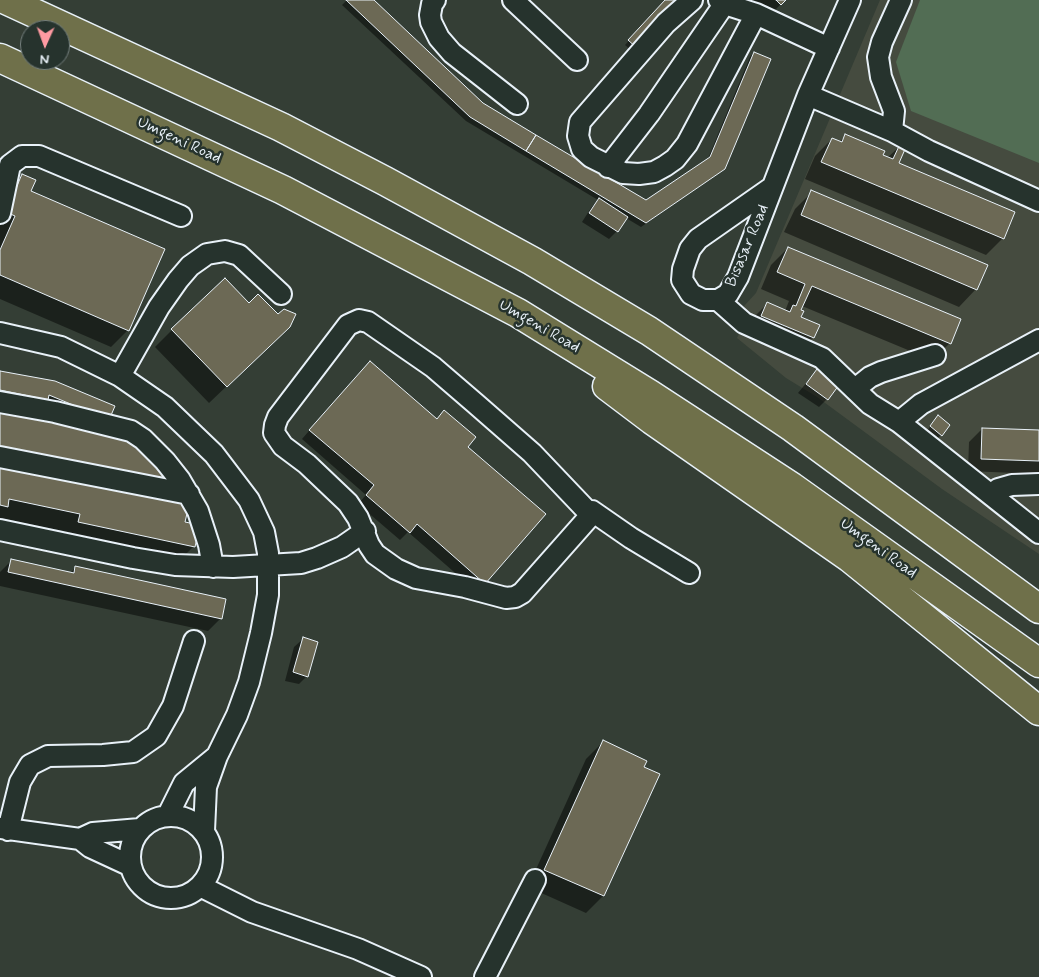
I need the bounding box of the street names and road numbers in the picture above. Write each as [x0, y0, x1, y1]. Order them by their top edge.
street label: Umgeni Road [134, 113, 224, 169]
street label: Bisasar Road [722, 202, 774, 290]
street label: Umgeni Road [495, 296, 583, 358]
street label: Umgeni Road [836, 515, 920, 583]

